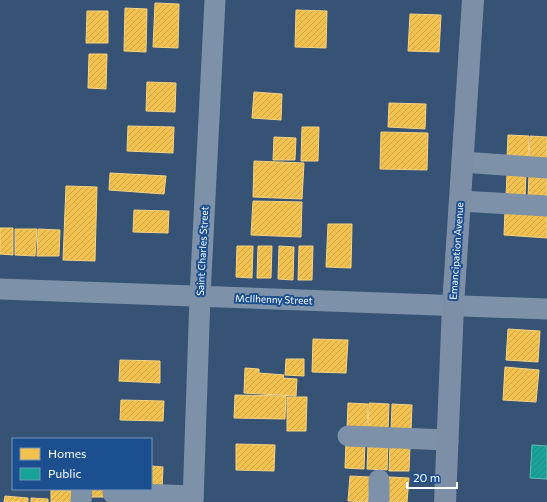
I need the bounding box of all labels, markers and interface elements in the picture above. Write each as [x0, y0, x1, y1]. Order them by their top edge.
street label: Emancipation Avenue [447, 202, 465, 300]
street label: Saint Charles Street [194, 206, 210, 296]
street label: McIlhenny Street [235, 292, 313, 306]
legend [12, 438, 152, 490]
text: Homes [48, 446, 86, 460]
scale bar [407, 464, 457, 490]
text: Public [48, 466, 81, 480]
text: 20 m [413, 470, 440, 484]

